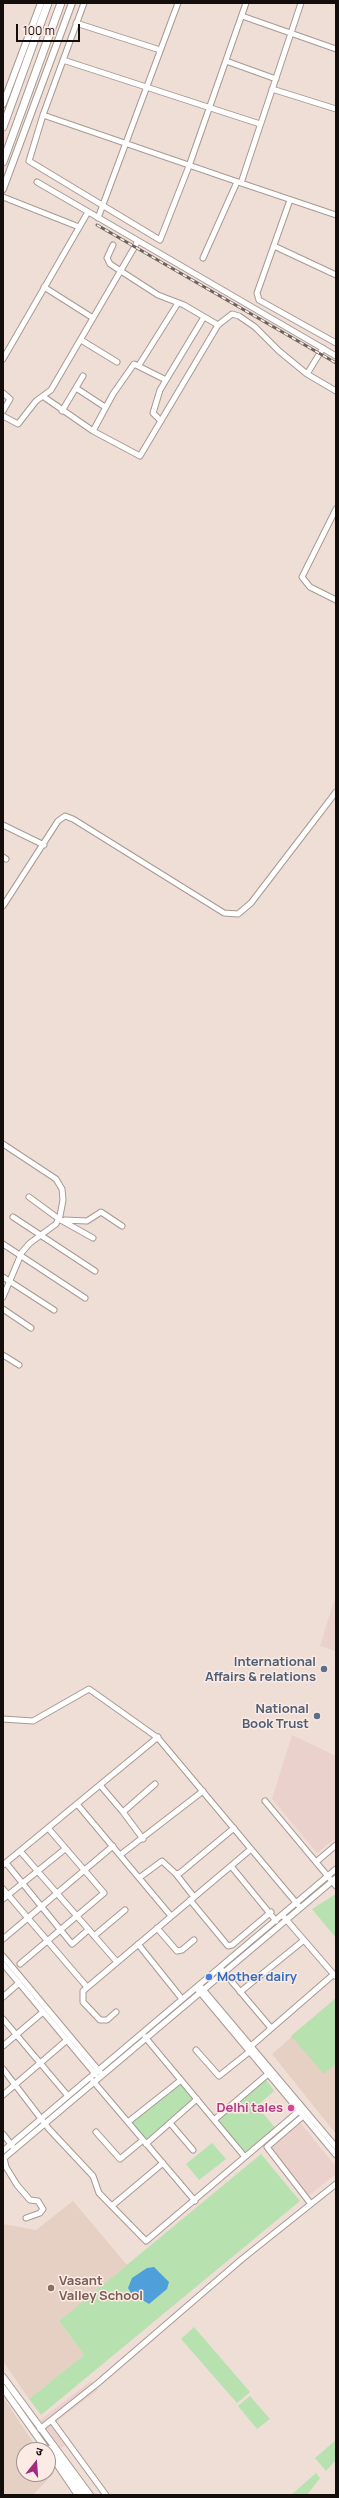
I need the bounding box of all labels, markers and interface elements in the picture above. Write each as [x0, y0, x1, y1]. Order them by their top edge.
scale bar [18, 16, 82, 42]
text: 100 m [23, 22, 55, 39]
place label: International Affairs & relations [205, 1654, 316, 1685]
marker: International Affairs & relations [319, 1664, 329, 1674]
place label: National Book Trust [242, 1701, 309, 1732]
marker: National Book Trust [312, 1711, 322, 1721]
place label: Mother dairy [217, 1969, 297, 1985]
marker: Mother dairy [204, 1972, 214, 1982]
place label: Delhi tales [216, 2100, 283, 2116]
marker: Delhi tales [286, 2103, 296, 2113]
place label: Vasant Valley School [59, 2273, 143, 2304]
marker: Vasant Valley School [46, 2283, 56, 2293]
north arrow [16, 2442, 56, 2482]
text: उ [34, 2443, 45, 2459]

